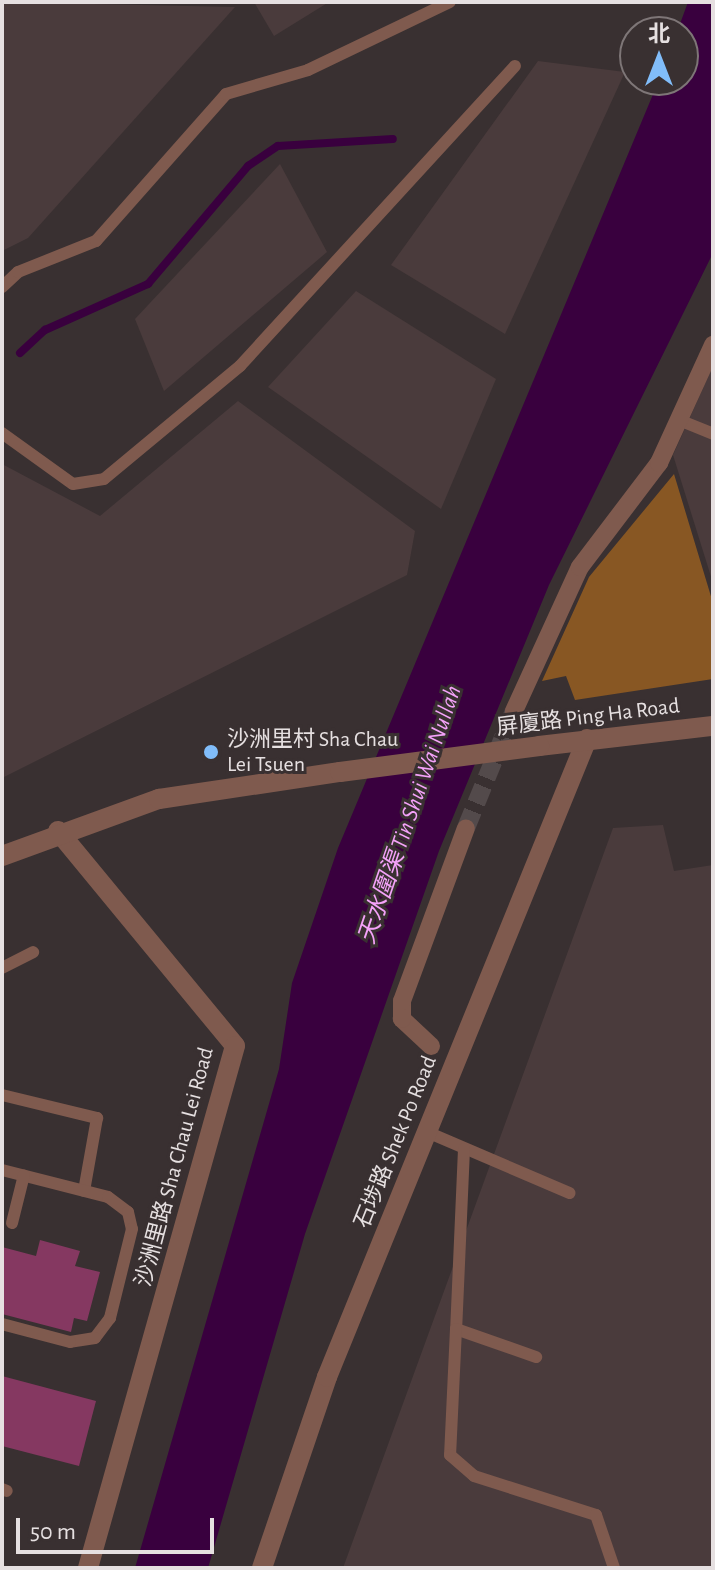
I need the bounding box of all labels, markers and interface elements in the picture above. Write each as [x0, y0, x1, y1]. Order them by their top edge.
north arrow [619, 16, 699, 96]
text: 北 [648, 23, 670, 45]
water label: 天水圍渠 Tin Shui Wai Nullah [353, 682, 469, 948]
street label: 屏廈路 Ping Ha Road [495, 693, 681, 741]
place label: 沙洲里村 Sha Chau Lei Tsuen [227, 726, 398, 778]
marker: 沙洲里村 Sha Chau Lei Tsuen [202, 743, 220, 761]
street label: 沙洲里路 Sha Chau Lei Road [130, 1044, 220, 1290]
street label: 石埗路 Shek Po Road [349, 1052, 443, 1232]
scale bar [20, 1502, 218, 1552]
text: 50 m [30, 1520, 76, 1544]

